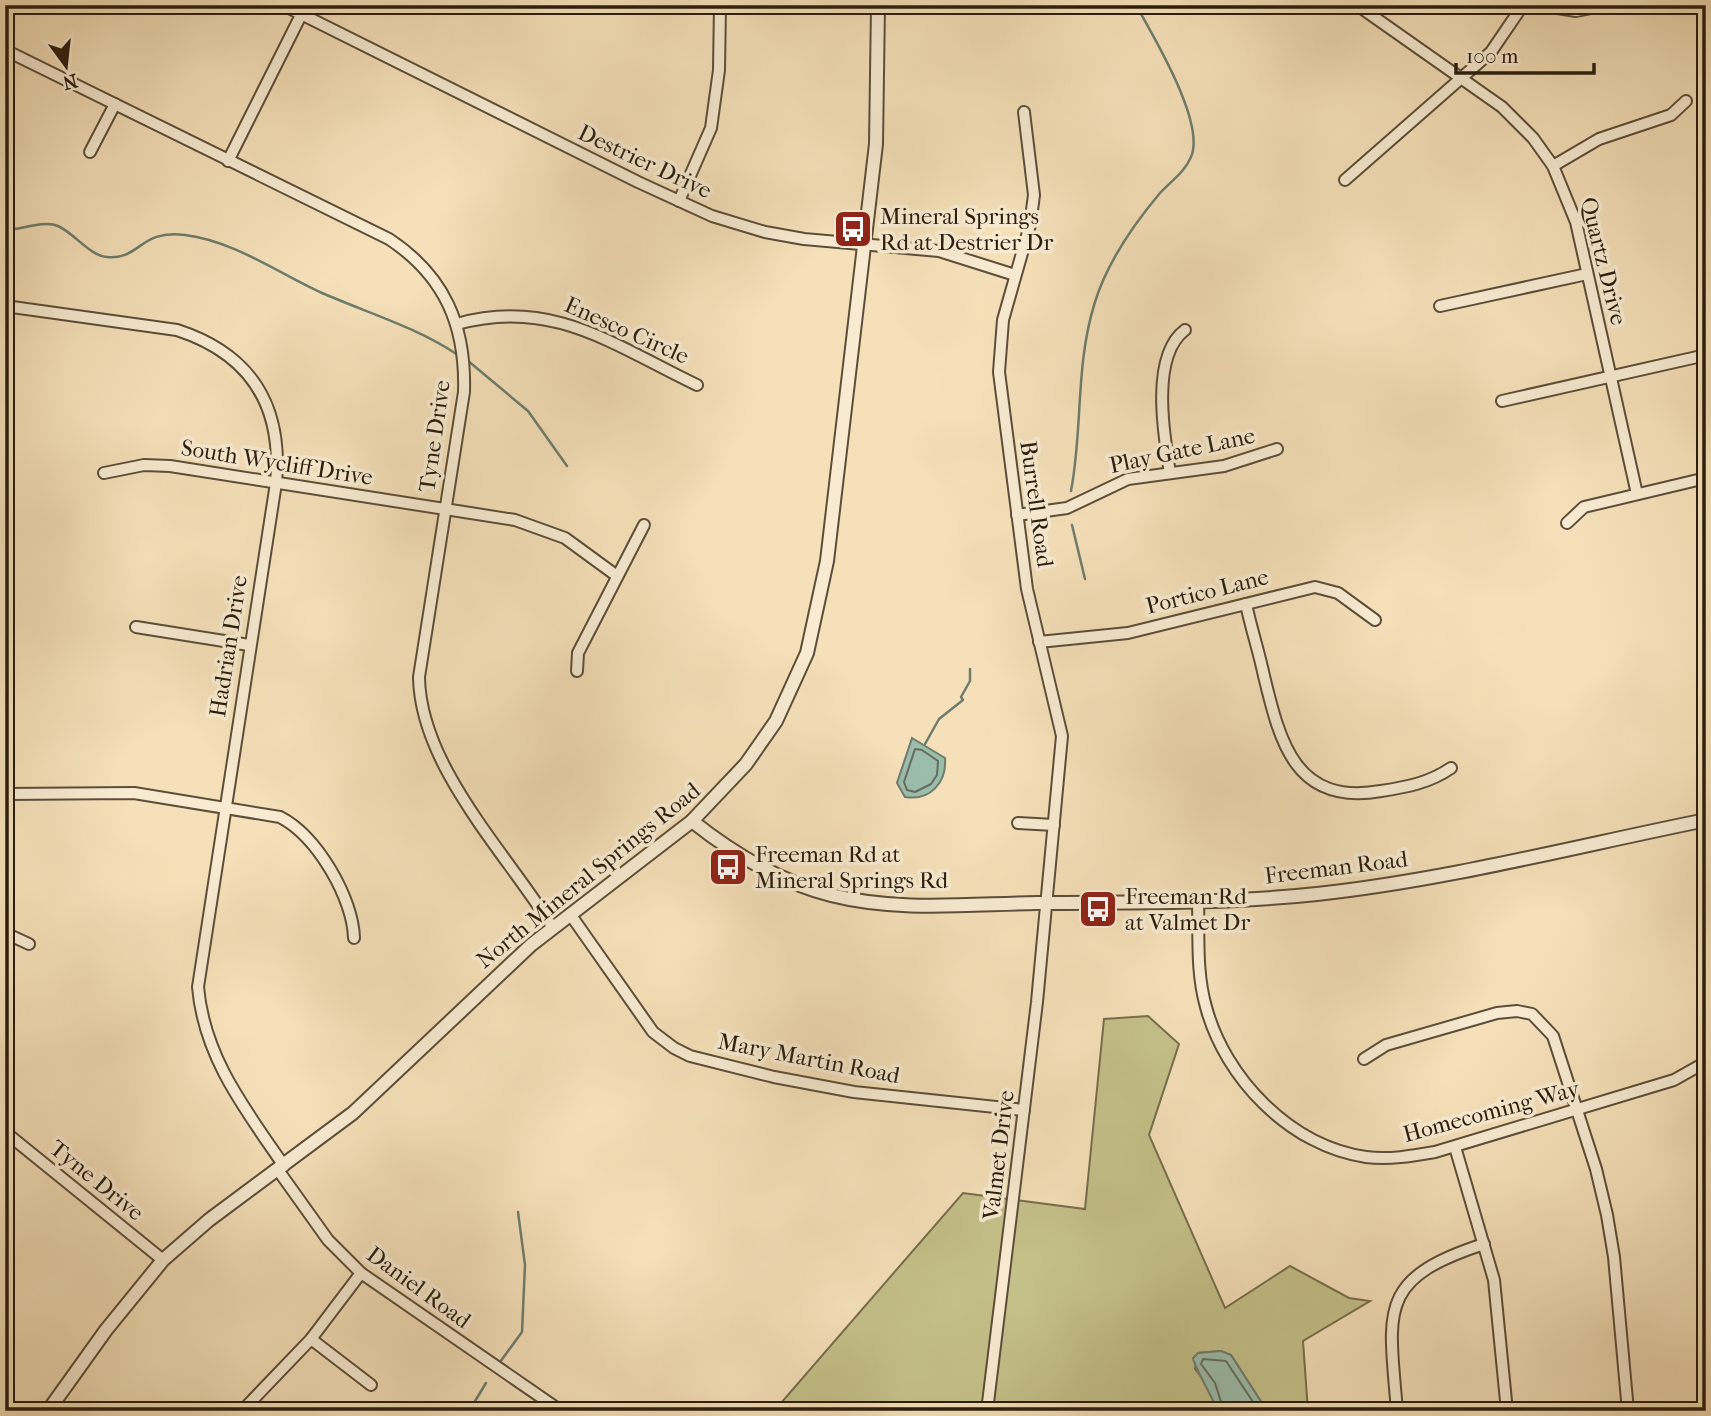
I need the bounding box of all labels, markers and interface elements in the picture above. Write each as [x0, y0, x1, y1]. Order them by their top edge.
north arrow [32, 32, 102, 102]
scale bar [1456, 32, 1594, 76]
text: 100 m [1466, 44, 1519, 68]
text: N [60, 69, 80, 94]
street label: Destrier Drive [574, 119, 716, 204]
street label: Quartz Drive [1575, 194, 1632, 328]
place label: Mineral Springs Rd at Destrier Dr [880, 203, 1053, 256]
bus stop icon: Mineral Springs Rd at Destrier Dr [832, 208, 874, 250]
street label: Enesco Circle [560, 291, 693, 370]
street label: Tyne Drive [413, 378, 456, 494]
street label: Play Gate Lane [1107, 422, 1257, 479]
street label: South Wycliff Drive [179, 434, 375, 491]
street label: Burrell Road [1014, 439, 1059, 570]
street label: Portico Lane [1143, 563, 1271, 620]
street label: Hadrian Drive [204, 573, 253, 719]
street label: North Mineral Springs Road [471, 777, 706, 974]
place label: Freeman Rd at Mineral Springs Rd [755, 841, 949, 894]
street label: Freeman Road [1263, 845, 1410, 890]
bus stop icon: Freeman Rd at Mineral Springs Rd [707, 846, 749, 888]
place label: Freeman Rd at Valmet Dr [1125, 883, 1250, 936]
bus stop icon: Freeman Rd at Valmet Dr [1077, 888, 1119, 930]
street label: Mary Martin Road [716, 1028, 903, 1089]
street label: Homecoming Way [1400, 1075, 1583, 1148]
street label: Valmet Drive [977, 1089, 1020, 1222]
street label: Tyne Drive [44, 1134, 149, 1226]
street label: Daniel Road [361, 1241, 476, 1334]

